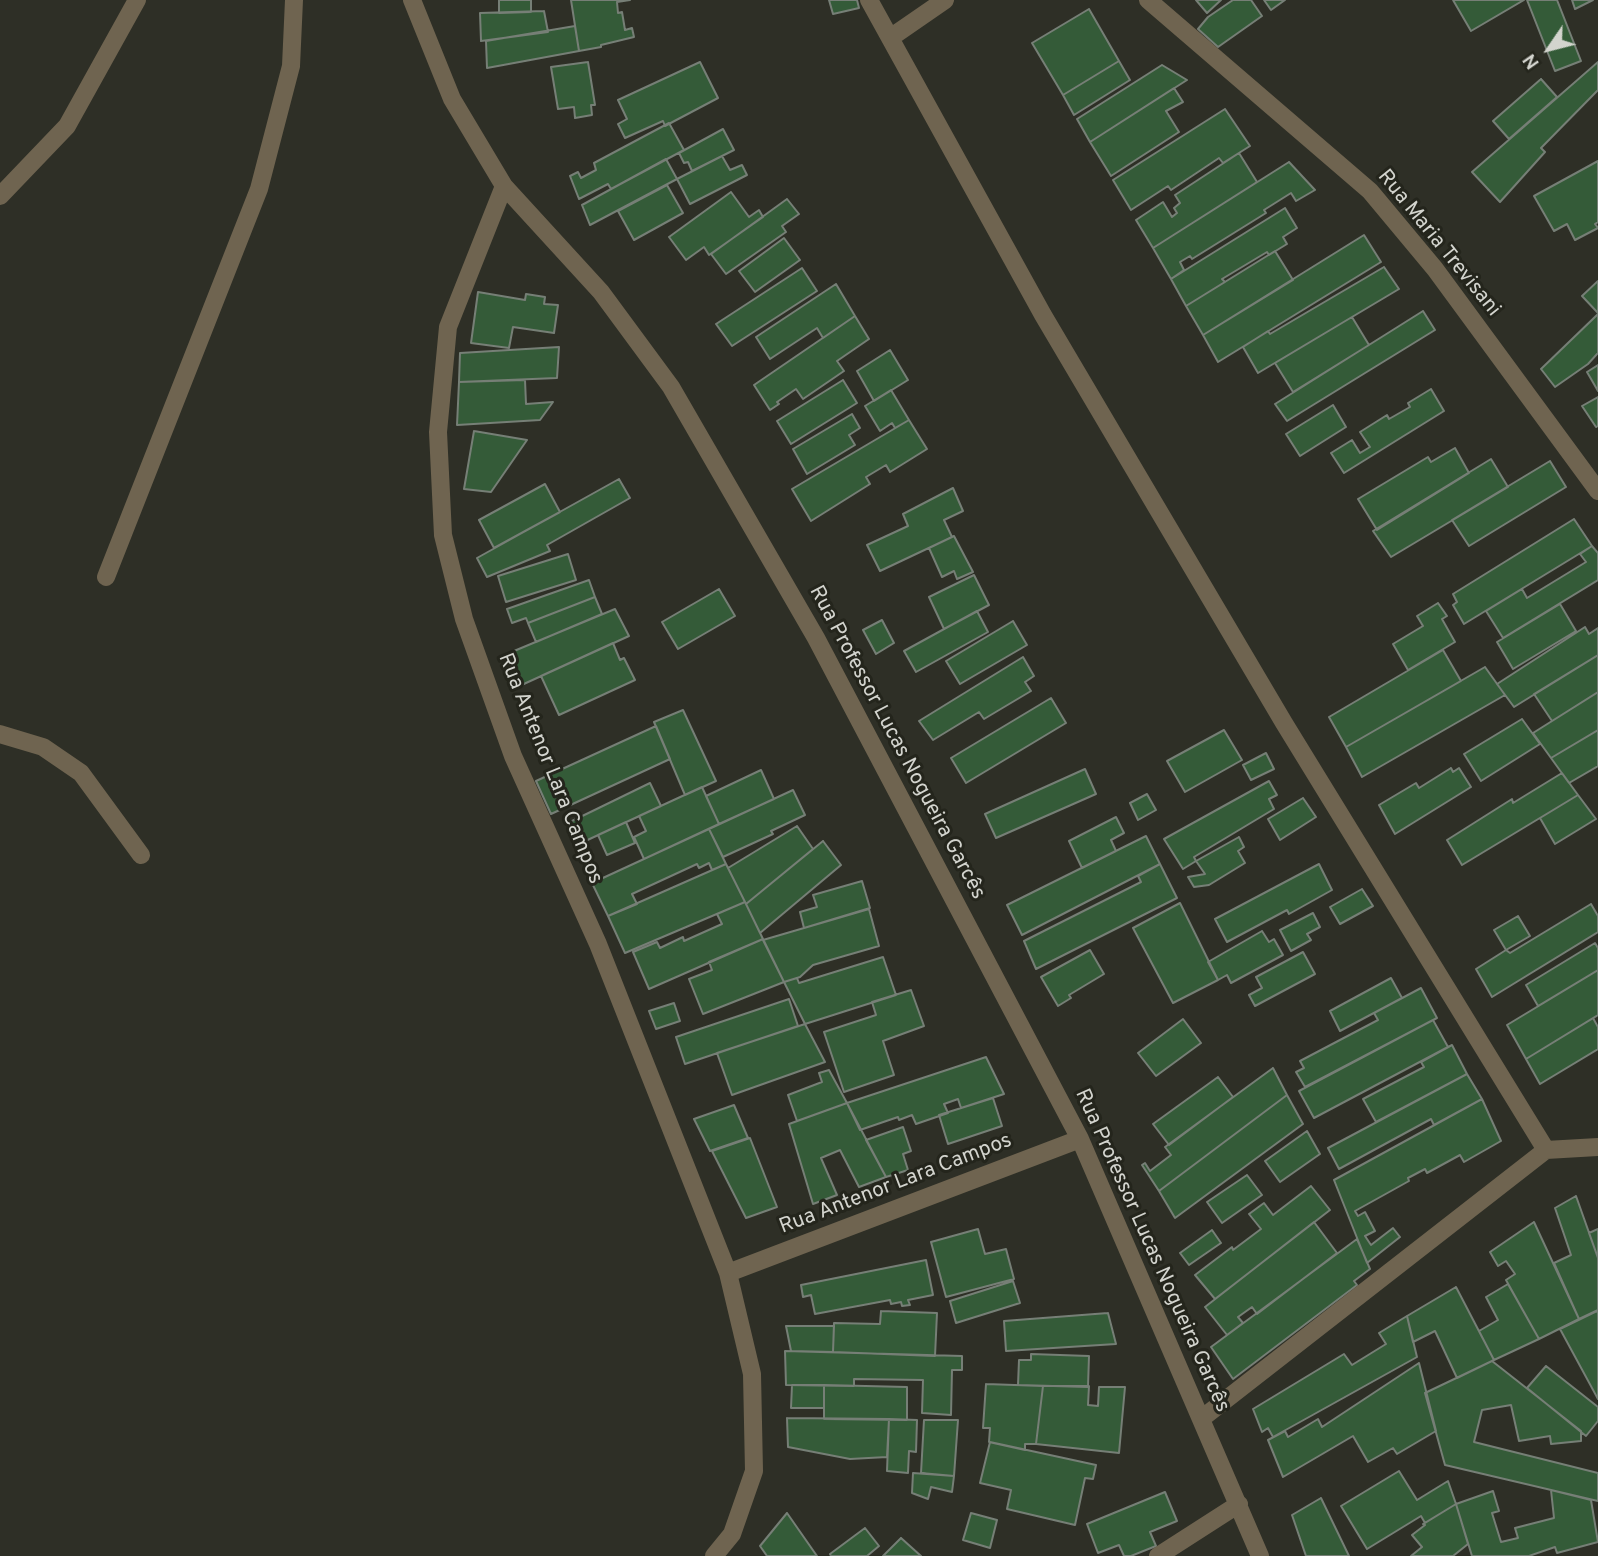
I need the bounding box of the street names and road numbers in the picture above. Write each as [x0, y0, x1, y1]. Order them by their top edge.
street label: Rua Maria Trevisani [1371, 165, 1505, 323]
street label: Rua Professor Lucas Nogueira Garcês [802, 582, 990, 904]
street label: Rua Antenor Lara Campos [491, 650, 607, 888]
street label: Rua Professor Lucas Nogueira Garcês [1068, 1085, 1234, 1417]
street label: Rua Antenor Lara Campos [776, 1129, 1016, 1241]

